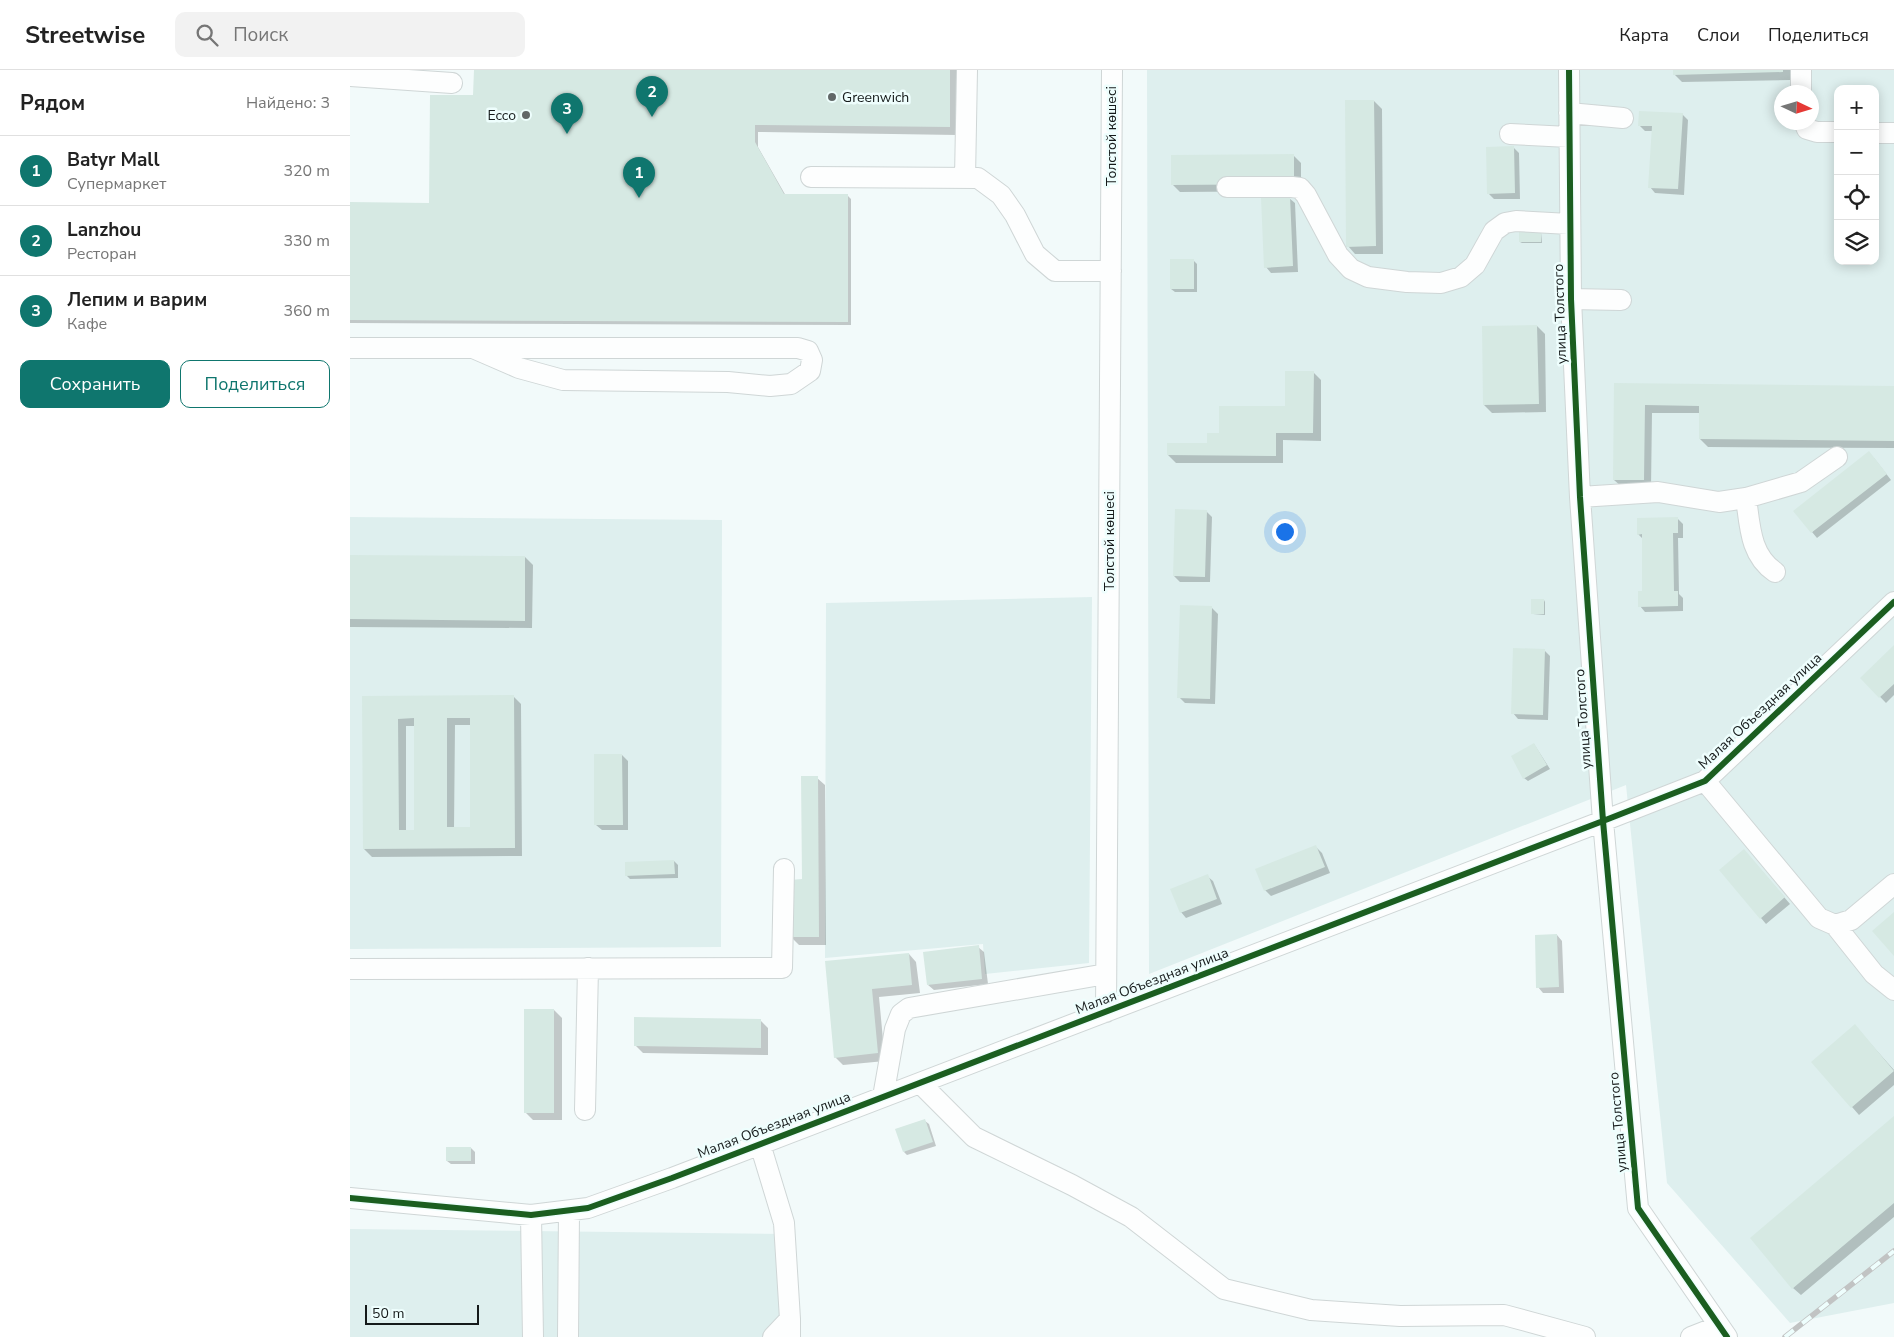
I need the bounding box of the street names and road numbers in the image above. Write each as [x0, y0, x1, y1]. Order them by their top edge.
street label: Толстой көшесі [1102, 86, 1121, 186]
street label: улица Толстого [1549, 263, 1571, 365]
street label: Толстой көшесі [1100, 491, 1119, 591]
street label: Малая Объездная улица [1694, 649, 1826, 773]
street label: улица Толстого [1570, 668, 1596, 770]
street label: Малая Объездная улица [1073, 943, 1231, 1019]
street label: улица Толстого [1604, 1071, 1632, 1173]
street label: Малая Объездная улица [695, 1087, 853, 1163]

